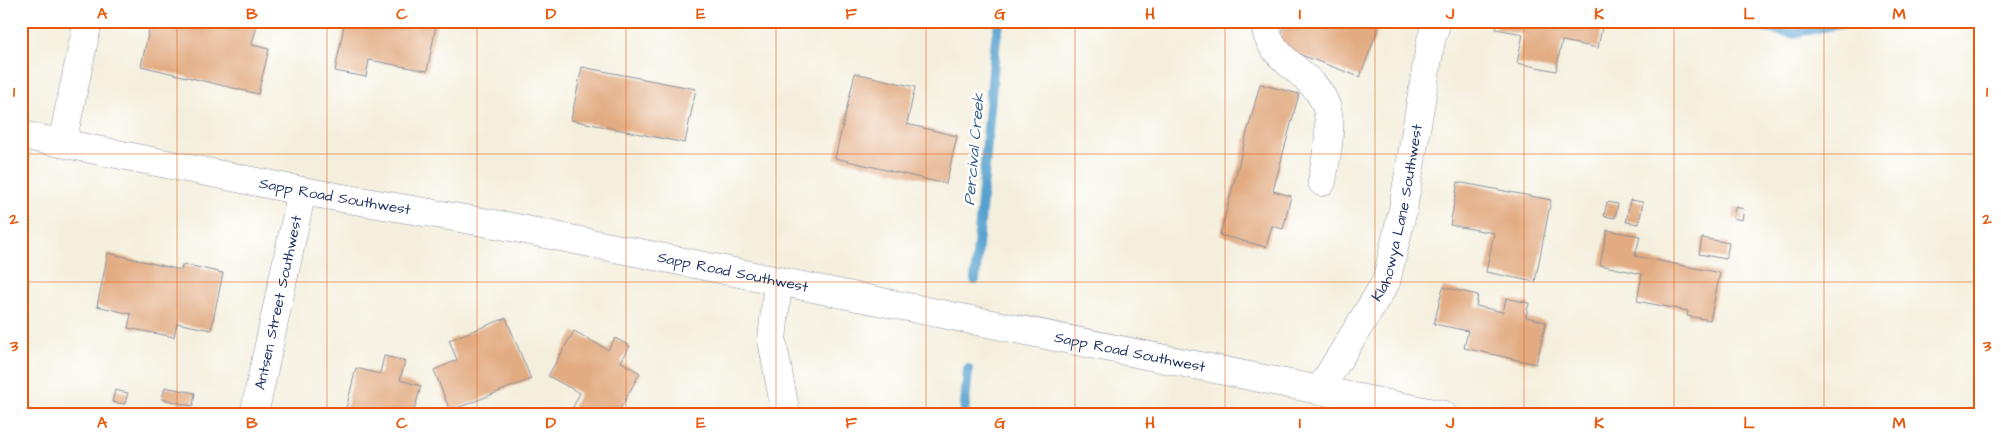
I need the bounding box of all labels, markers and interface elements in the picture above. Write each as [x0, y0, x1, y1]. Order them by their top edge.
text: A [97, 3, 108, 25]
text: B [246, 3, 258, 25]
text: C [396, 3, 408, 25]
text: D [546, 3, 557, 25]
text: E [696, 3, 706, 25]
text: F [845, 3, 857, 25]
text: G [994, 3, 1006, 25]
text: H [1145, 3, 1155, 25]
text: I [1299, 3, 1301, 25]
text: J [1445, 3, 1455, 25]
text: K [1594, 3, 1604, 25]
text: L [1743, 3, 1755, 25]
text: M [1892, 3, 1906, 25]
text: 1 [13, 81, 16, 103]
text: 1 [1986, 81, 1989, 103]
water label: Percival Creek [958, 91, 990, 206]
street label: Klahowya Lane Southwest [1367, 123, 1428, 306]
street label: Sapp Road Southwest [257, 173, 412, 220]
text: 2 [8, 208, 19, 230]
text: 2 [1981, 208, 1992, 230]
street label: Antsen Street Southwest [250, 214, 307, 392]
street label: Sapp Road Southwest [655, 247, 810, 298]
street label: Sapp Road Southwest [1052, 327, 1207, 378]
text: 3 [9, 335, 19, 357]
text: 3 [1982, 335, 1992, 357]
text: A [97, 412, 108, 434]
text: B [246, 412, 258, 434]
text: C [396, 412, 408, 434]
text: D [546, 412, 557, 434]
text: E [696, 412, 706, 434]
text: F [845, 412, 857, 434]
text: G [994, 412, 1006, 434]
text: H [1145, 412, 1155, 434]
text: I [1299, 412, 1301, 434]
text: J [1445, 412, 1455, 434]
text: K [1594, 412, 1604, 434]
text: L [1743, 412, 1755, 434]
text: M [1892, 412, 1906, 434]

